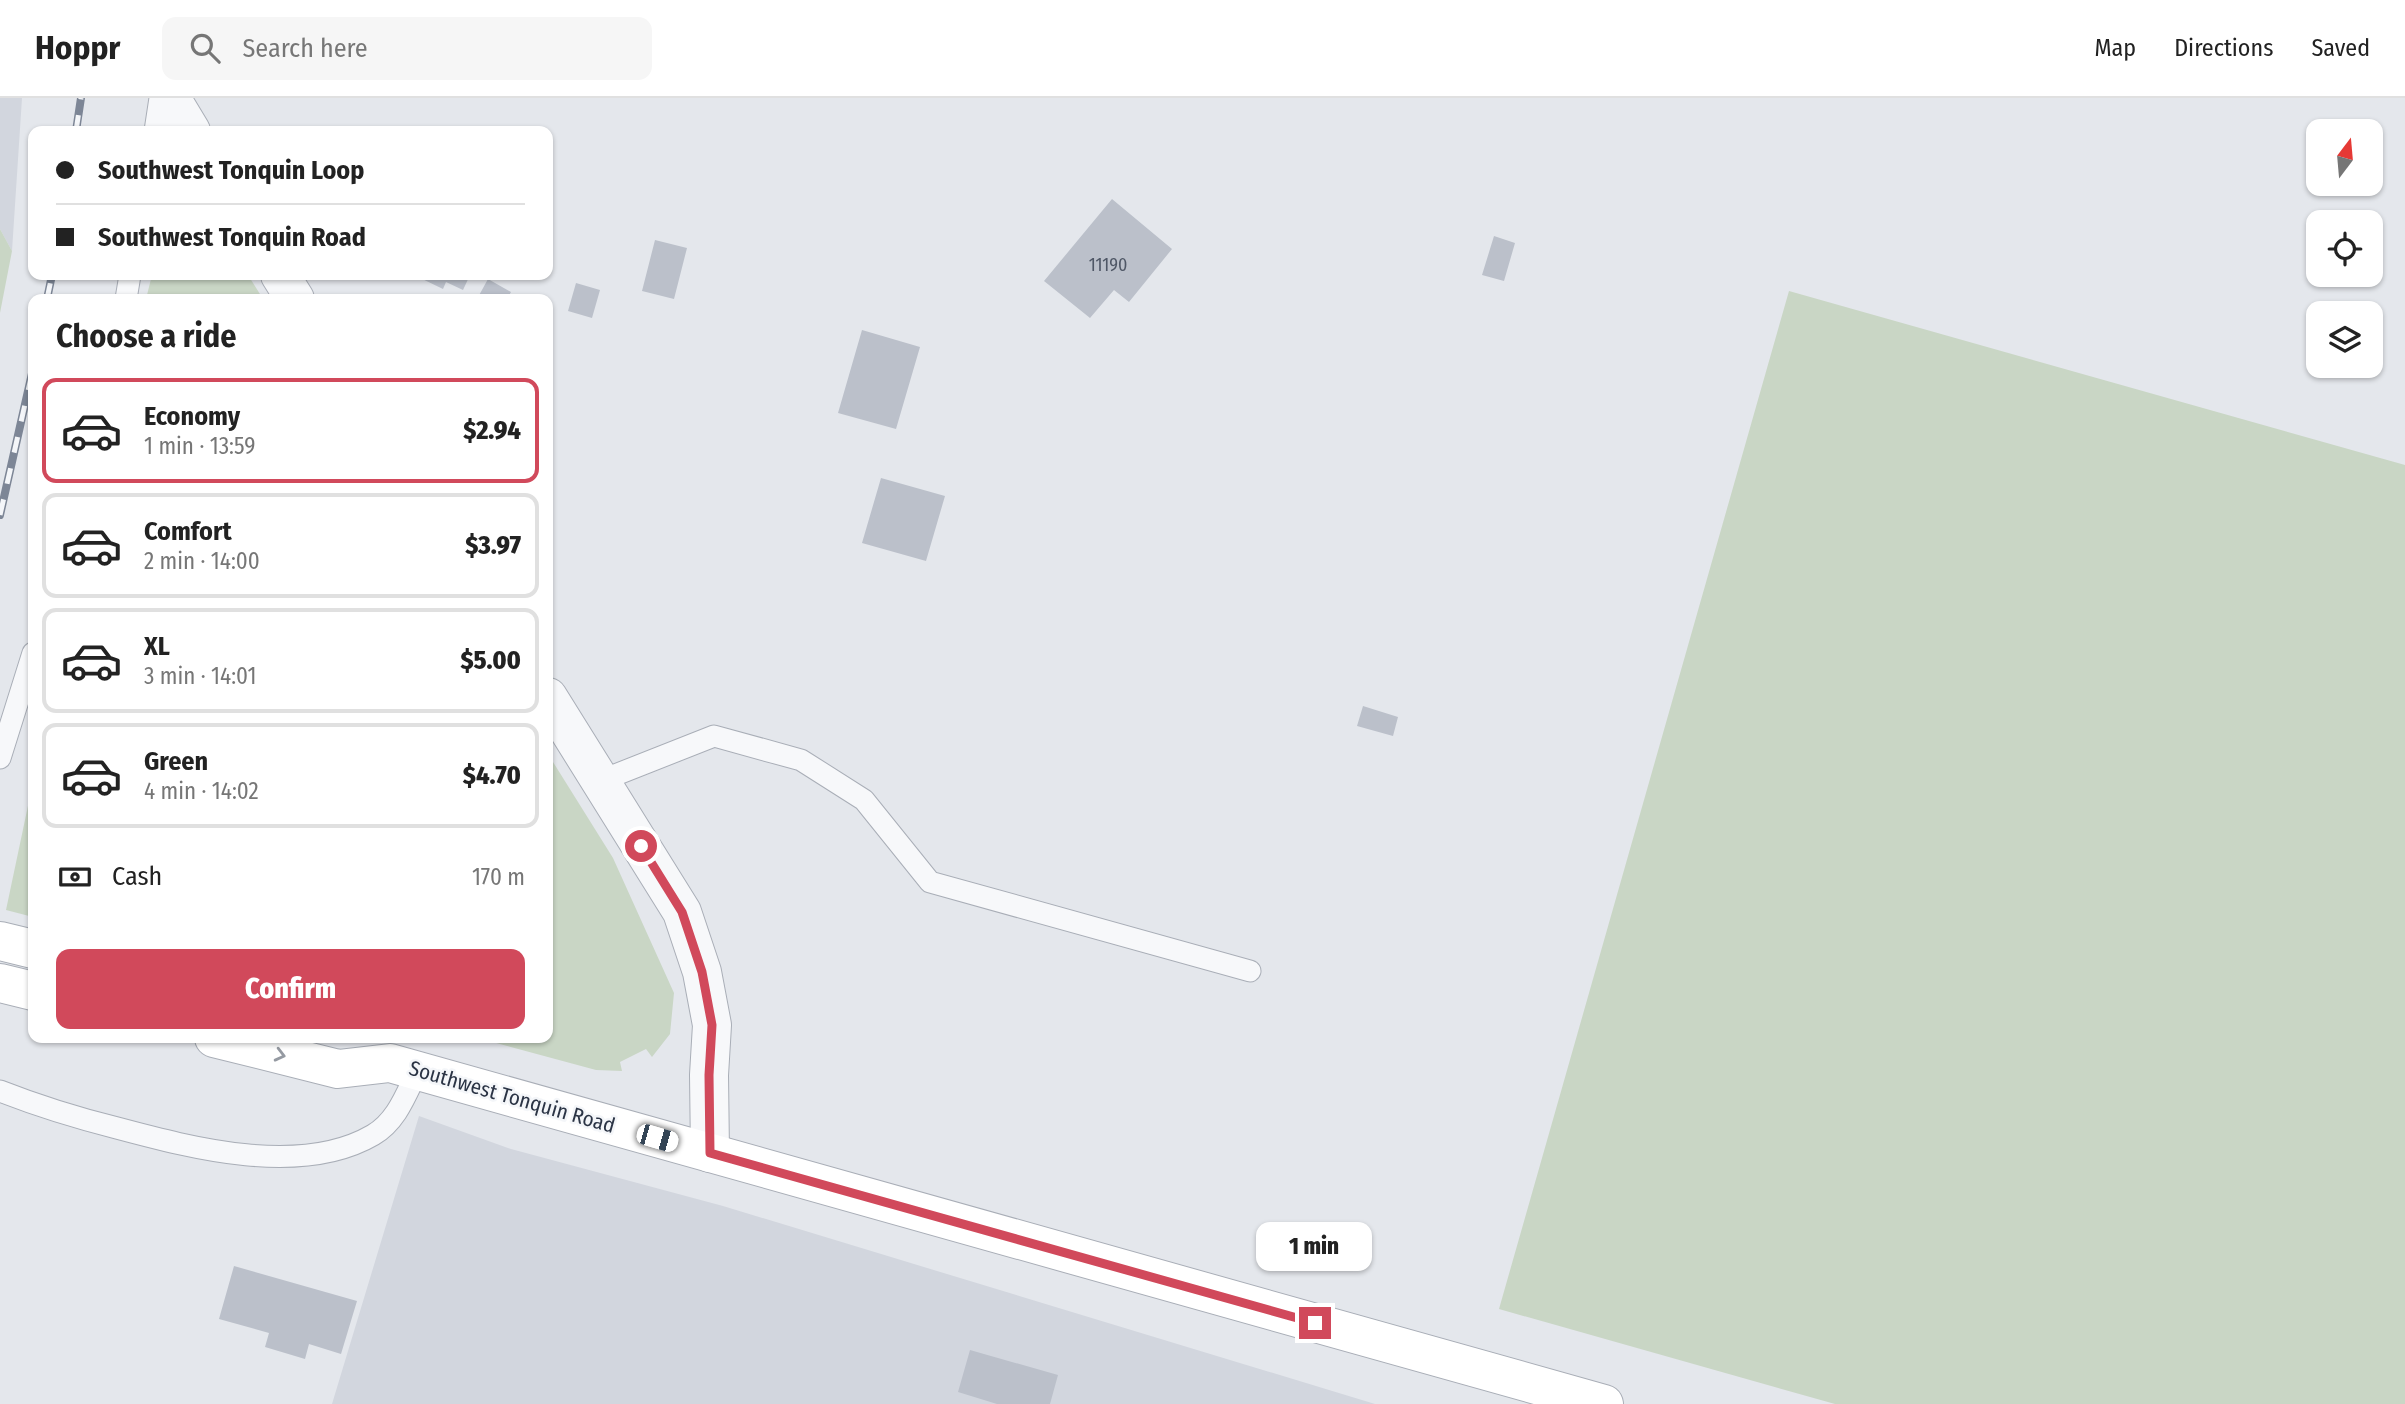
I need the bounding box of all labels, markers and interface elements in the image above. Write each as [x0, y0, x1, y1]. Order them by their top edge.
search box [162, 17, 652, 80]
text: Hoppr [35, 28, 120, 68]
icon: search [186, 29, 224, 67]
text: Search here [242, 33, 368, 64]
text: Map [2095, 34, 2136, 62]
text: Directions [2174, 34, 2273, 62]
text: Saved [2311, 34, 2370, 62]
north arrow [2306, 119, 2384, 196]
map controls [2306, 119, 2383, 378]
text: Southwest Tonquin Loop [98, 155, 364, 186]
button: locate [2306, 210, 2383, 287]
text: Southwest Tonquin Road [98, 222, 366, 253]
house number: 11190 [1089, 254, 1127, 276]
button: layers [2306, 301, 2383, 378]
text: Choose a ride [56, 317, 237, 355]
icon: car [60, 399, 123, 462]
text: Economy [144, 401, 240, 432]
text: $2.94 [463, 415, 521, 446]
text: 1 min · 13:59 [144, 432, 255, 460]
icon: car [60, 514, 123, 577]
text: Comfort [144, 516, 232, 547]
text: $3.97 [465, 530, 521, 561]
text: 2 min · 14:00 [144, 547, 260, 575]
icon: car [60, 629, 123, 692]
text: XL [144, 631, 170, 662]
text: $5.00 [460, 645, 521, 676]
text: 3 min · 14:01 [144, 662, 256, 690]
icon: car [60, 744, 123, 807]
text: Green [144, 746, 208, 777]
text: $4.70 [463, 760, 521, 791]
text: 4 min · 14:02 [144, 777, 259, 805]
route start [625, 830, 657, 862]
icon: cash [56, 858, 94, 896]
text: Cash [112, 861, 162, 892]
text: 170 m [472, 863, 525, 891]
button: Confirm [56, 949, 525, 1029]
one-way arrow [274, 1047, 286, 1061]
street label: Southwest Tonquin Road [406, 1055, 618, 1139]
car [634, 1122, 681, 1154]
callout: 1 min [1257, 1222, 1373, 1270]
text: 1 min [1289, 1232, 1339, 1260]
route end [1299, 1307, 1331, 1339]

